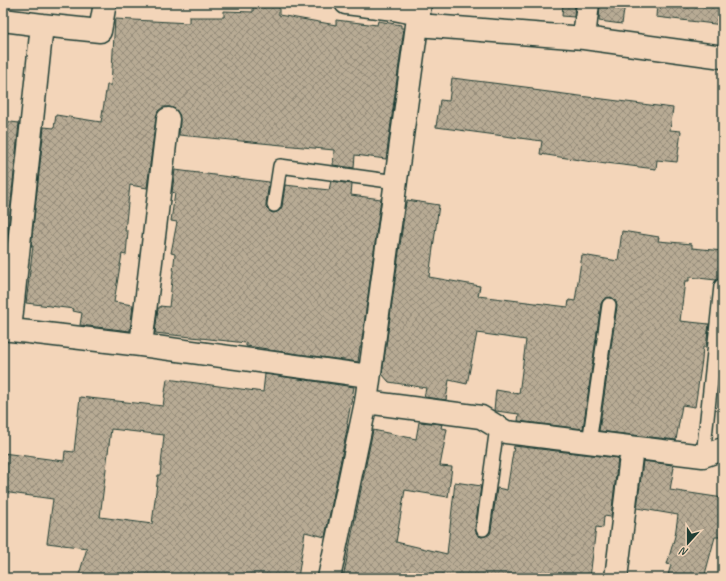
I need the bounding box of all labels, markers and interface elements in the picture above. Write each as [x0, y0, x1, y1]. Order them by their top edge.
north arrow [668, 523, 708, 563]
text: N [677, 544, 690, 560]

